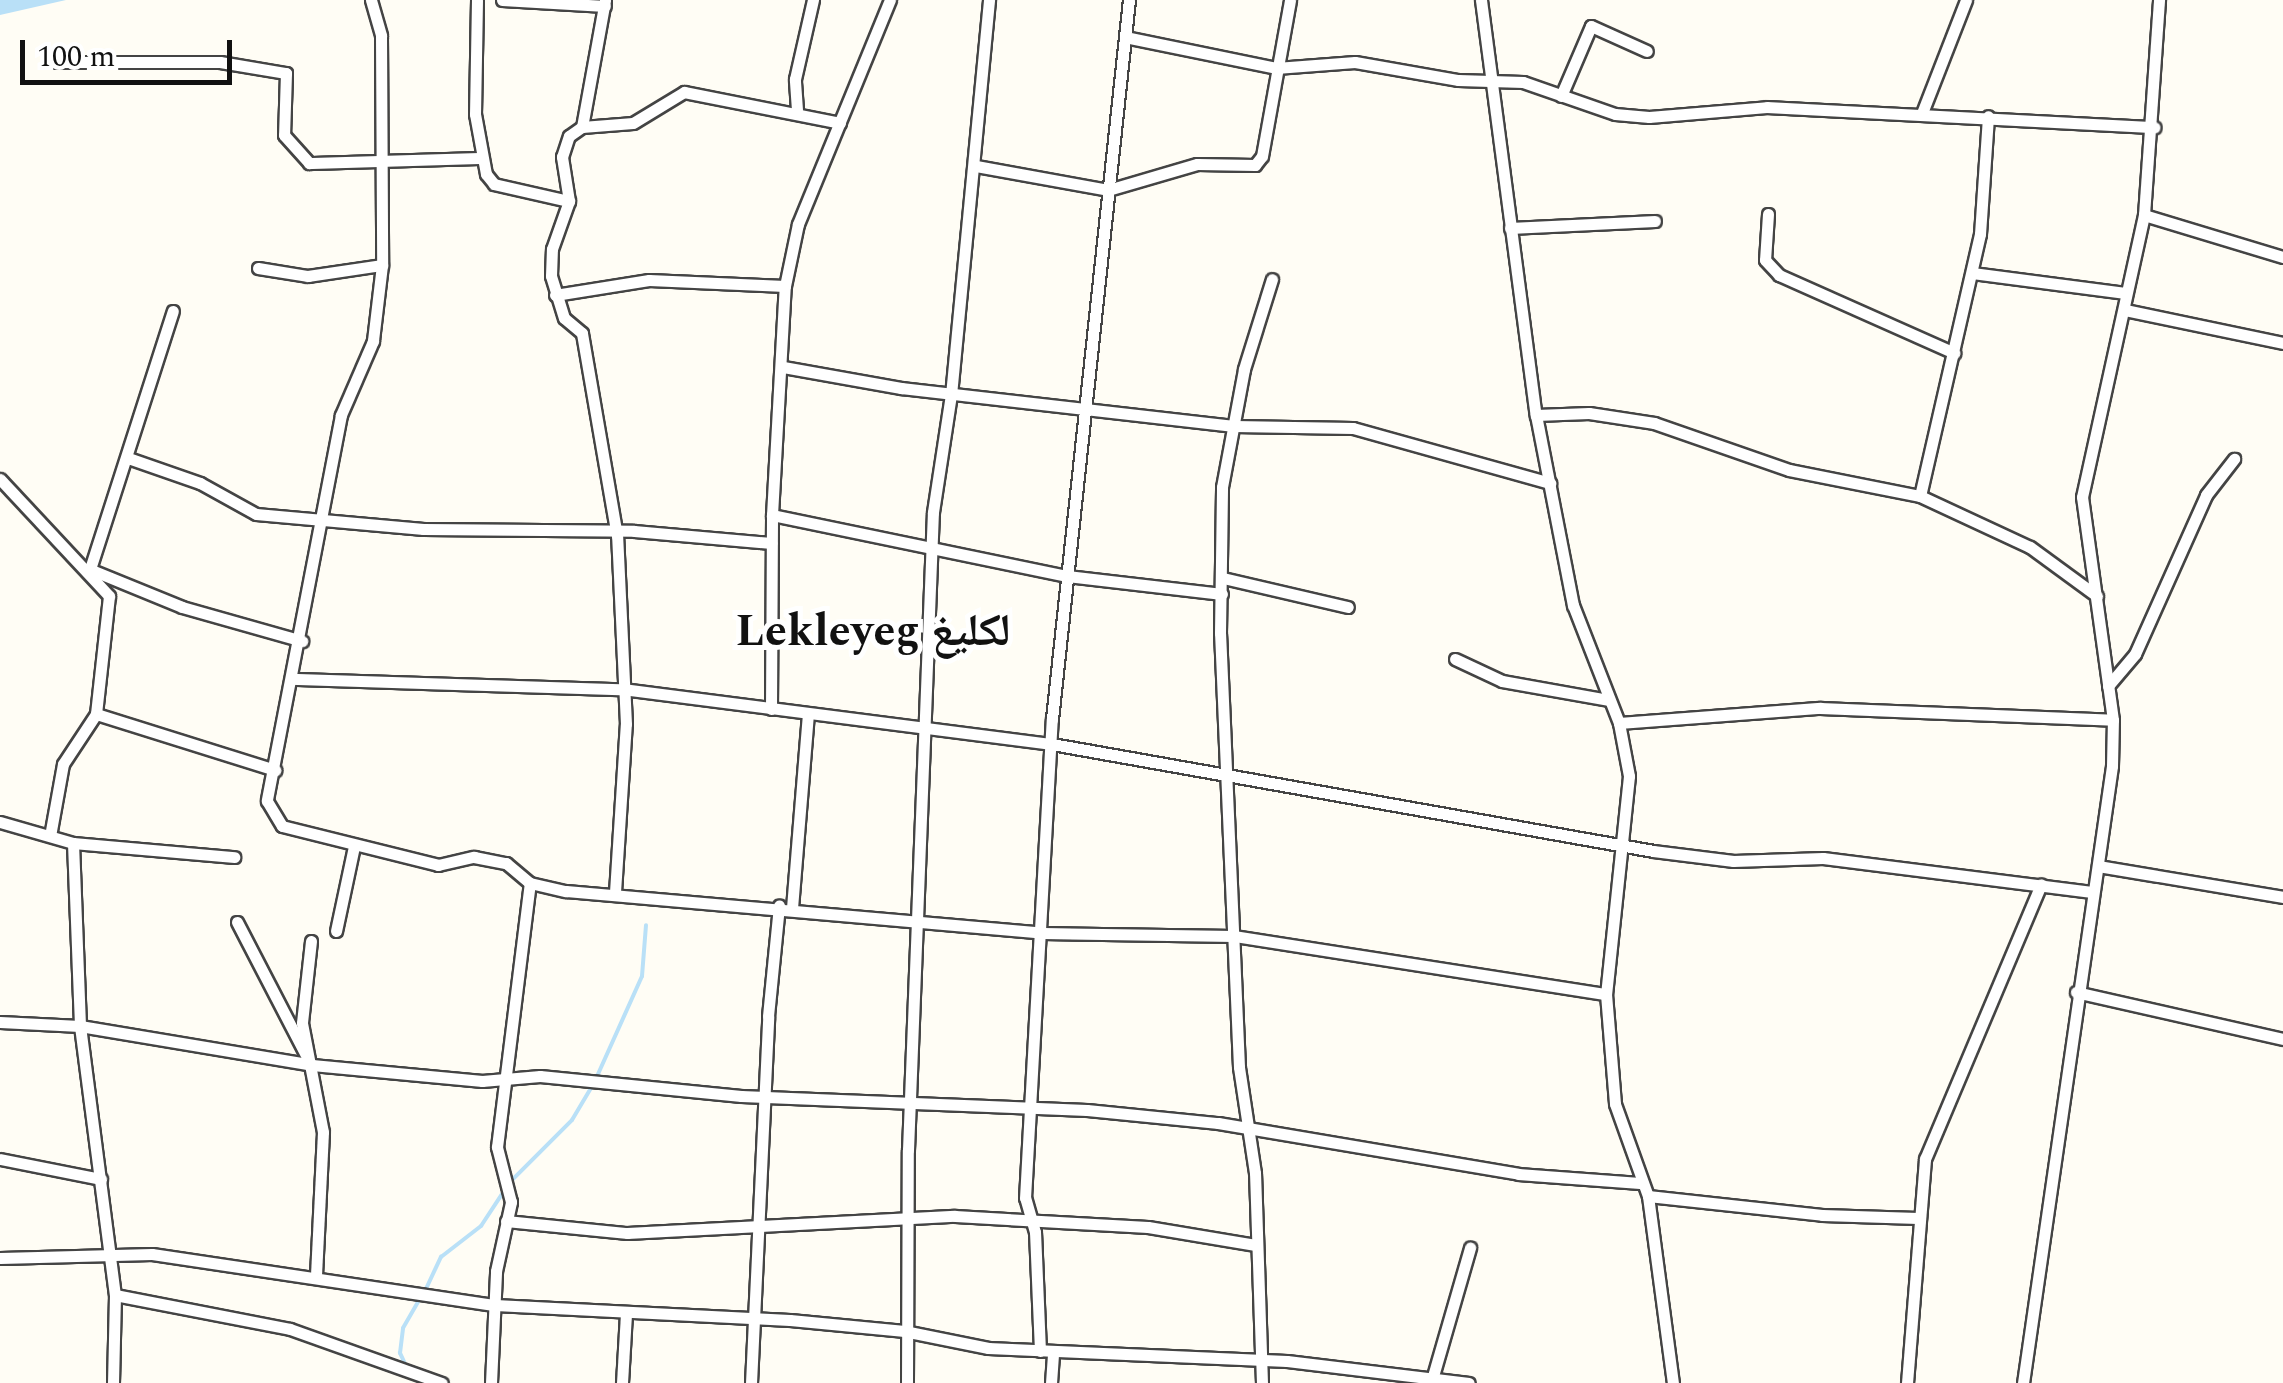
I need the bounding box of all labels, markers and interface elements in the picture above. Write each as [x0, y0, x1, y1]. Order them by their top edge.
scale bar [25, 20, 238, 82]
text: 100 m [37, 34, 115, 80]
district label: Lekleyeg لكليغ [735, 605, 1011, 659]

